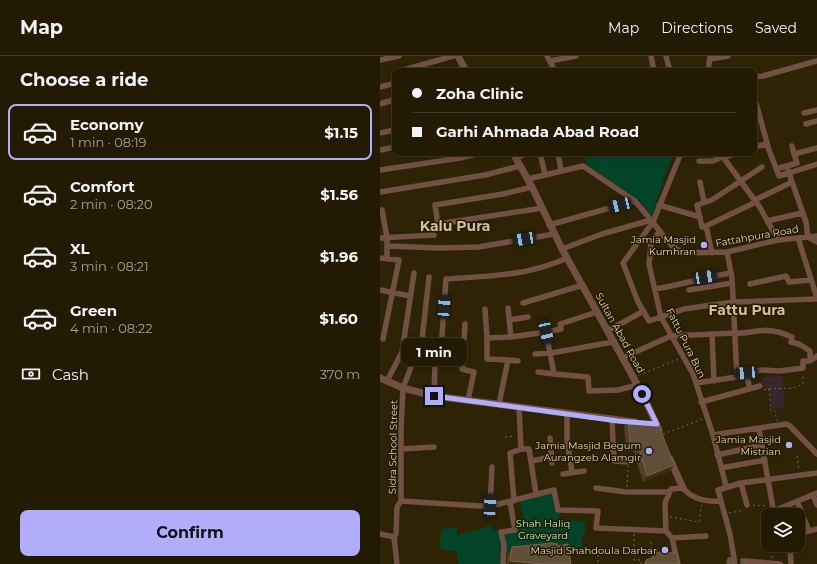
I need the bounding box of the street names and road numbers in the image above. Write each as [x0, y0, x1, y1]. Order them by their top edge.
street label: Fattahpura Road [714, 222, 800, 250]
street label: Sultan Abad Road [593, 290, 647, 376]
street label: Fattu Pura Bun [663, 306, 709, 380]
street label: Sidra School Street [386, 400, 400, 494]

